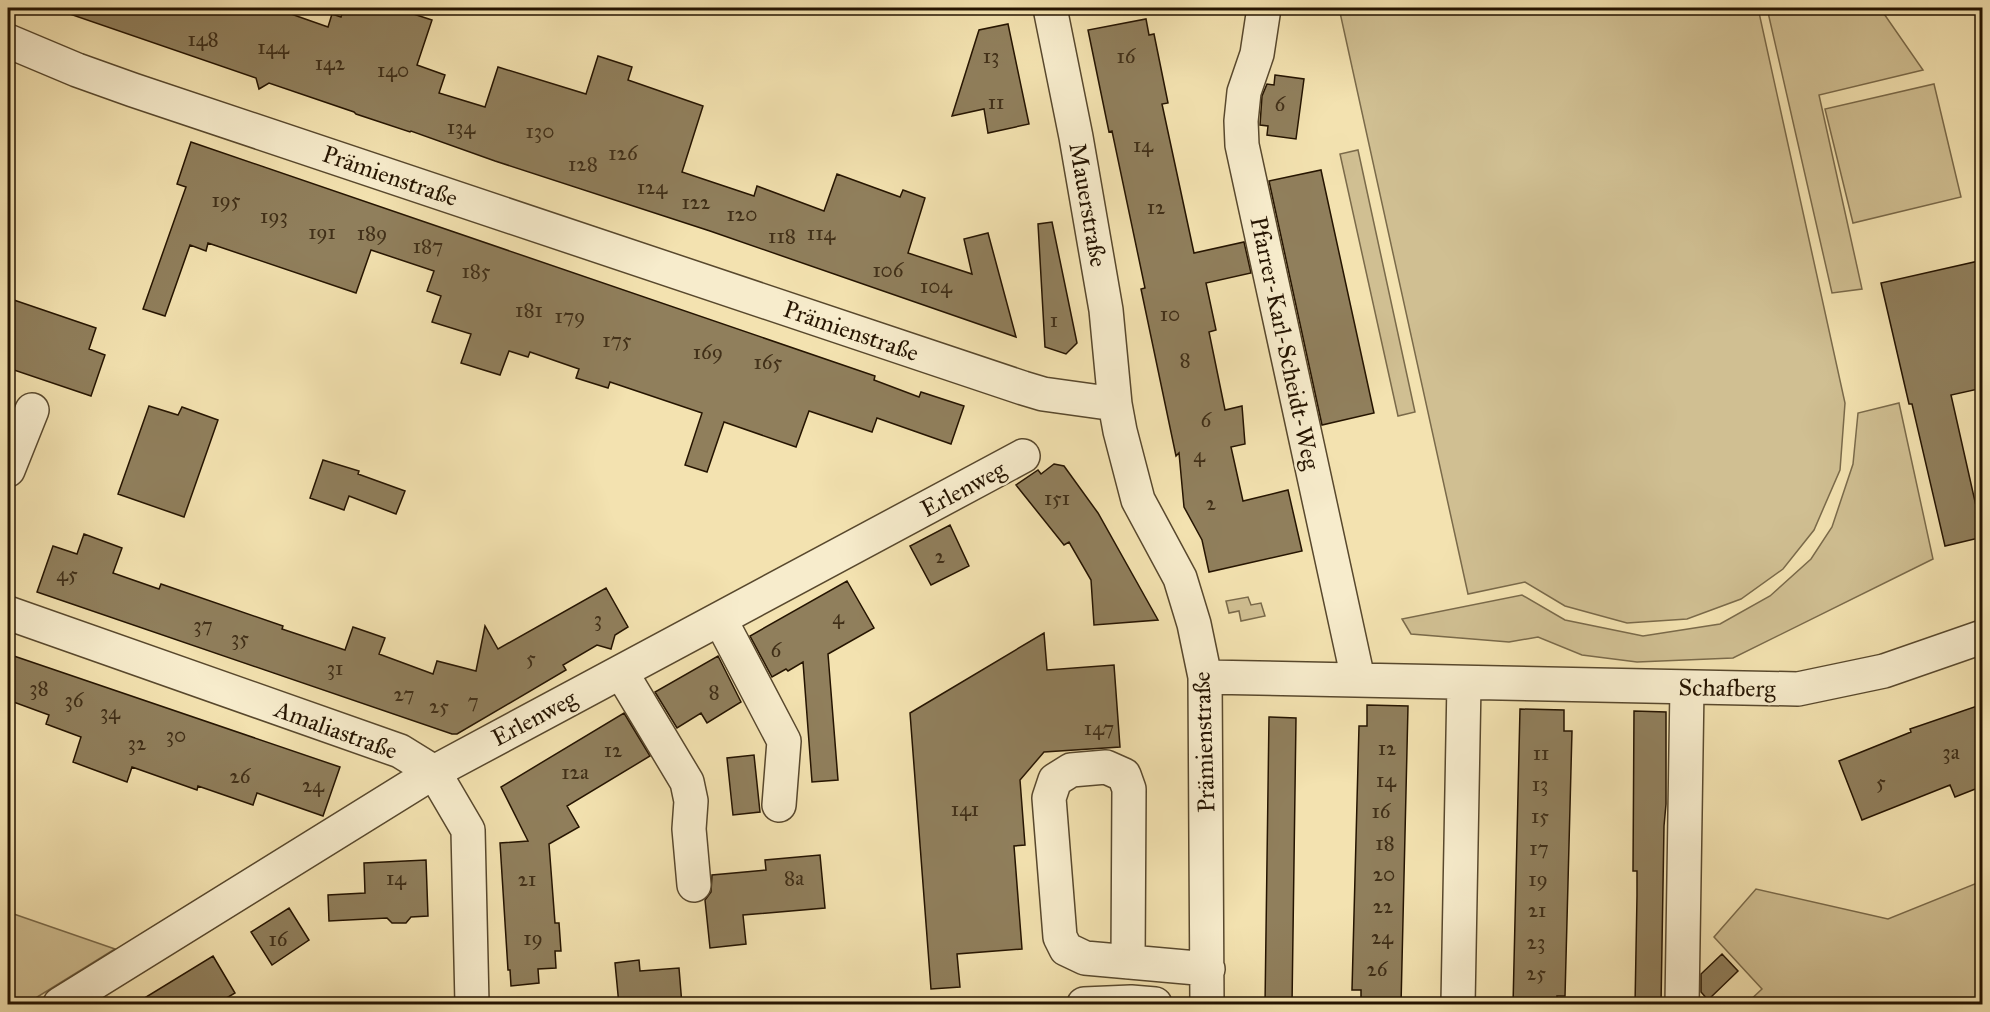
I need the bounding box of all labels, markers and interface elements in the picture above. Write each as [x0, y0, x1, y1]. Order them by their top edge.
house number: 148 [187, 26, 219, 52]
house number: 144 [257, 34, 290, 60]
house number: 13 [983, 43, 999, 69]
house number: 16 [1116, 43, 1137, 69]
house number: 142 [315, 50, 346, 76]
house number: 140 [377, 57, 409, 83]
house number: 11 [988, 89, 1004, 115]
house number: 6 [1275, 91, 1287, 117]
house number: 134 [447, 114, 476, 140]
house number: 130 [526, 118, 554, 144]
house number: 14 [1133, 132, 1154, 158]
street label: Prämienstraße [318, 139, 462, 213]
house number: 126 [608, 140, 639, 166]
street label: Mauerstraße [1062, 141, 1114, 269]
house number: 128 [568, 151, 598, 177]
house number: 124 [637, 174, 668, 200]
house number: 195 [211, 187, 241, 213]
house number: 122 [682, 189, 711, 215]
house number: 12 [1147, 194, 1166, 220]
house number: 120 [727, 201, 757, 227]
house number: 193 [260, 203, 288, 229]
street label: Pfarrer-Karl-Scheidt-Weg [1244, 214, 1327, 473]
house number: 191 [308, 219, 336, 245]
house number: 189 [357, 220, 387, 246]
house number: 114 [807, 220, 836, 246]
house number: 118 [768, 223, 796, 249]
house number: 187 [413, 233, 443, 259]
house number: 106 [872, 257, 905, 283]
house number: 185 [461, 258, 491, 284]
house number: 104 [920, 273, 953, 299]
street label: Prämienstraße [779, 294, 923, 368]
house number: 181 [515, 297, 543, 323]
house number: 10 [1160, 301, 1180, 327]
house number: 179 [555, 303, 585, 329]
house number: 1 [1050, 307, 1058, 333]
house number: 175 [602, 327, 632, 353]
house number: 169 [693, 339, 723, 365]
house number: 8 [1179, 347, 1191, 373]
house number: 165 [754, 349, 783, 375]
house number: 6 [1201, 407, 1213, 433]
house number: 4 [1193, 442, 1206, 468]
street label: Erlenweg [915, 454, 1011, 524]
house number: 151 [1044, 485, 1070, 511]
house number: 2 [1206, 490, 1217, 516]
house number: 2 [935, 543, 946, 569]
house number: 45 [56, 561, 78, 587]
house number: 4 [832, 604, 845, 630]
house number: 3 [594, 606, 602, 632]
house number: 37 [193, 612, 213, 638]
house number: 35 [231, 625, 249, 651]
house number: 6 [771, 637, 783, 663]
house number: 5 [526, 645, 536, 671]
house number: 31 [327, 655, 343, 681]
street label: Prämienstraße [1187, 671, 1221, 813]
street label: Schafberg [1678, 672, 1777, 704]
house number: 38 [29, 675, 49, 701]
house number: 8 [708, 679, 720, 705]
house number: 27 [394, 681, 415, 707]
street label: Erlenweg [486, 683, 582, 753]
house number: 36 [64, 687, 85, 713]
house number: 7 [467, 688, 479, 714]
house number: 25 [429, 693, 449, 719]
street label: Amaliastraße [270, 694, 402, 766]
house number: 34 [100, 699, 121, 725]
house number: 147 [1084, 715, 1114, 741]
house number: 30 [166, 722, 186, 748]
house number: 32 [128, 730, 147, 756]
house number: 12 [1378, 735, 1397, 761]
house number: 12 [604, 737, 623, 763]
house number: 3a [1942, 739, 1960, 765]
house number: 11 [1533, 740, 1549, 766]
house number: 12a [561, 759, 589, 785]
house number: 26 [229, 763, 252, 789]
house number: 14 [1376, 767, 1397, 793]
house number: 5 [1876, 769, 1886, 795]
house number: 13 [1532, 771, 1548, 797]
house number: 24 [302, 772, 325, 798]
house number: 141 [951, 796, 979, 822]
house number: 16 [1371, 798, 1392, 824]
house number: 15 [1531, 803, 1549, 829]
house number: 18 [1375, 830, 1395, 856]
house number: 17 [1529, 835, 1549, 861]
house number: 20 [1373, 861, 1395, 887]
house number: 14 [386, 865, 407, 891]
house number: 8a [784, 865, 804, 891]
house number: 21 [518, 866, 536, 892]
house number: 19 [1528, 866, 1548, 892]
house number: 22 [1373, 893, 1394, 919]
house number: 21 [1528, 897, 1546, 923]
house number: 24 [1371, 924, 1394, 950]
house number: 19 [523, 925, 543, 951]
house number: 16 [268, 926, 289, 952]
house number: 23 [1527, 929, 1545, 955]
house number: 26 [1366, 956, 1389, 982]
house number: 25 [1526, 960, 1546, 986]

